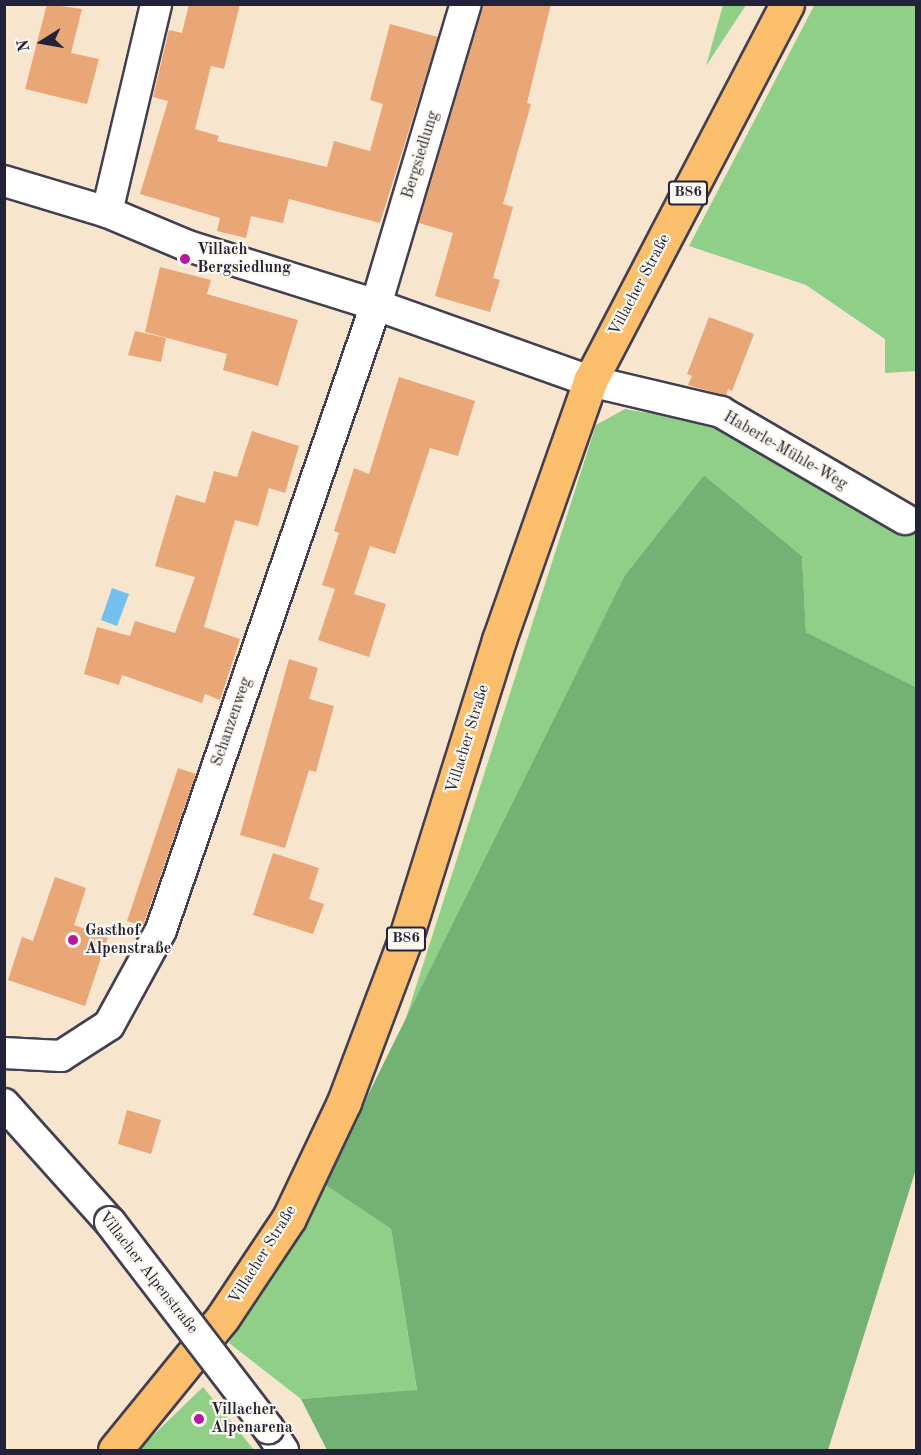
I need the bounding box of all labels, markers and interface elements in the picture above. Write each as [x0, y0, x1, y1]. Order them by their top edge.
north arrow [12, 12, 72, 72]
text: N [15, 38, 33, 53]
street label: Bergsiedlung [399, 109, 443, 201]
road number: B86 [667, 181, 709, 205]
street label: Villacher Straße [605, 231, 675, 339]
place label: Villach Bergsiedlung [197, 240, 291, 278]
marker: Villach Bergsiedlung [178, 252, 192, 266]
street label: Haberle-Mühle-Weg [720, 408, 850, 494]
street label: Schanzenweg [208, 675, 256, 769]
street label: Villacher Straße [442, 682, 494, 796]
place label: Gasthof Alpenstraße [85, 921, 171, 959]
road number: B86 [385, 927, 427, 951]
marker: Gasthof Alpenstraße [66, 933, 80, 947]
street label: Villacher Straße [225, 1202, 301, 1308]
street label: Villacher Alpenstraße [94, 1208, 202, 1338]
place label: Villacher Alpenarena [211, 1400, 293, 1438]
marker: Villacher Alpenarena [192, 1412, 206, 1426]

